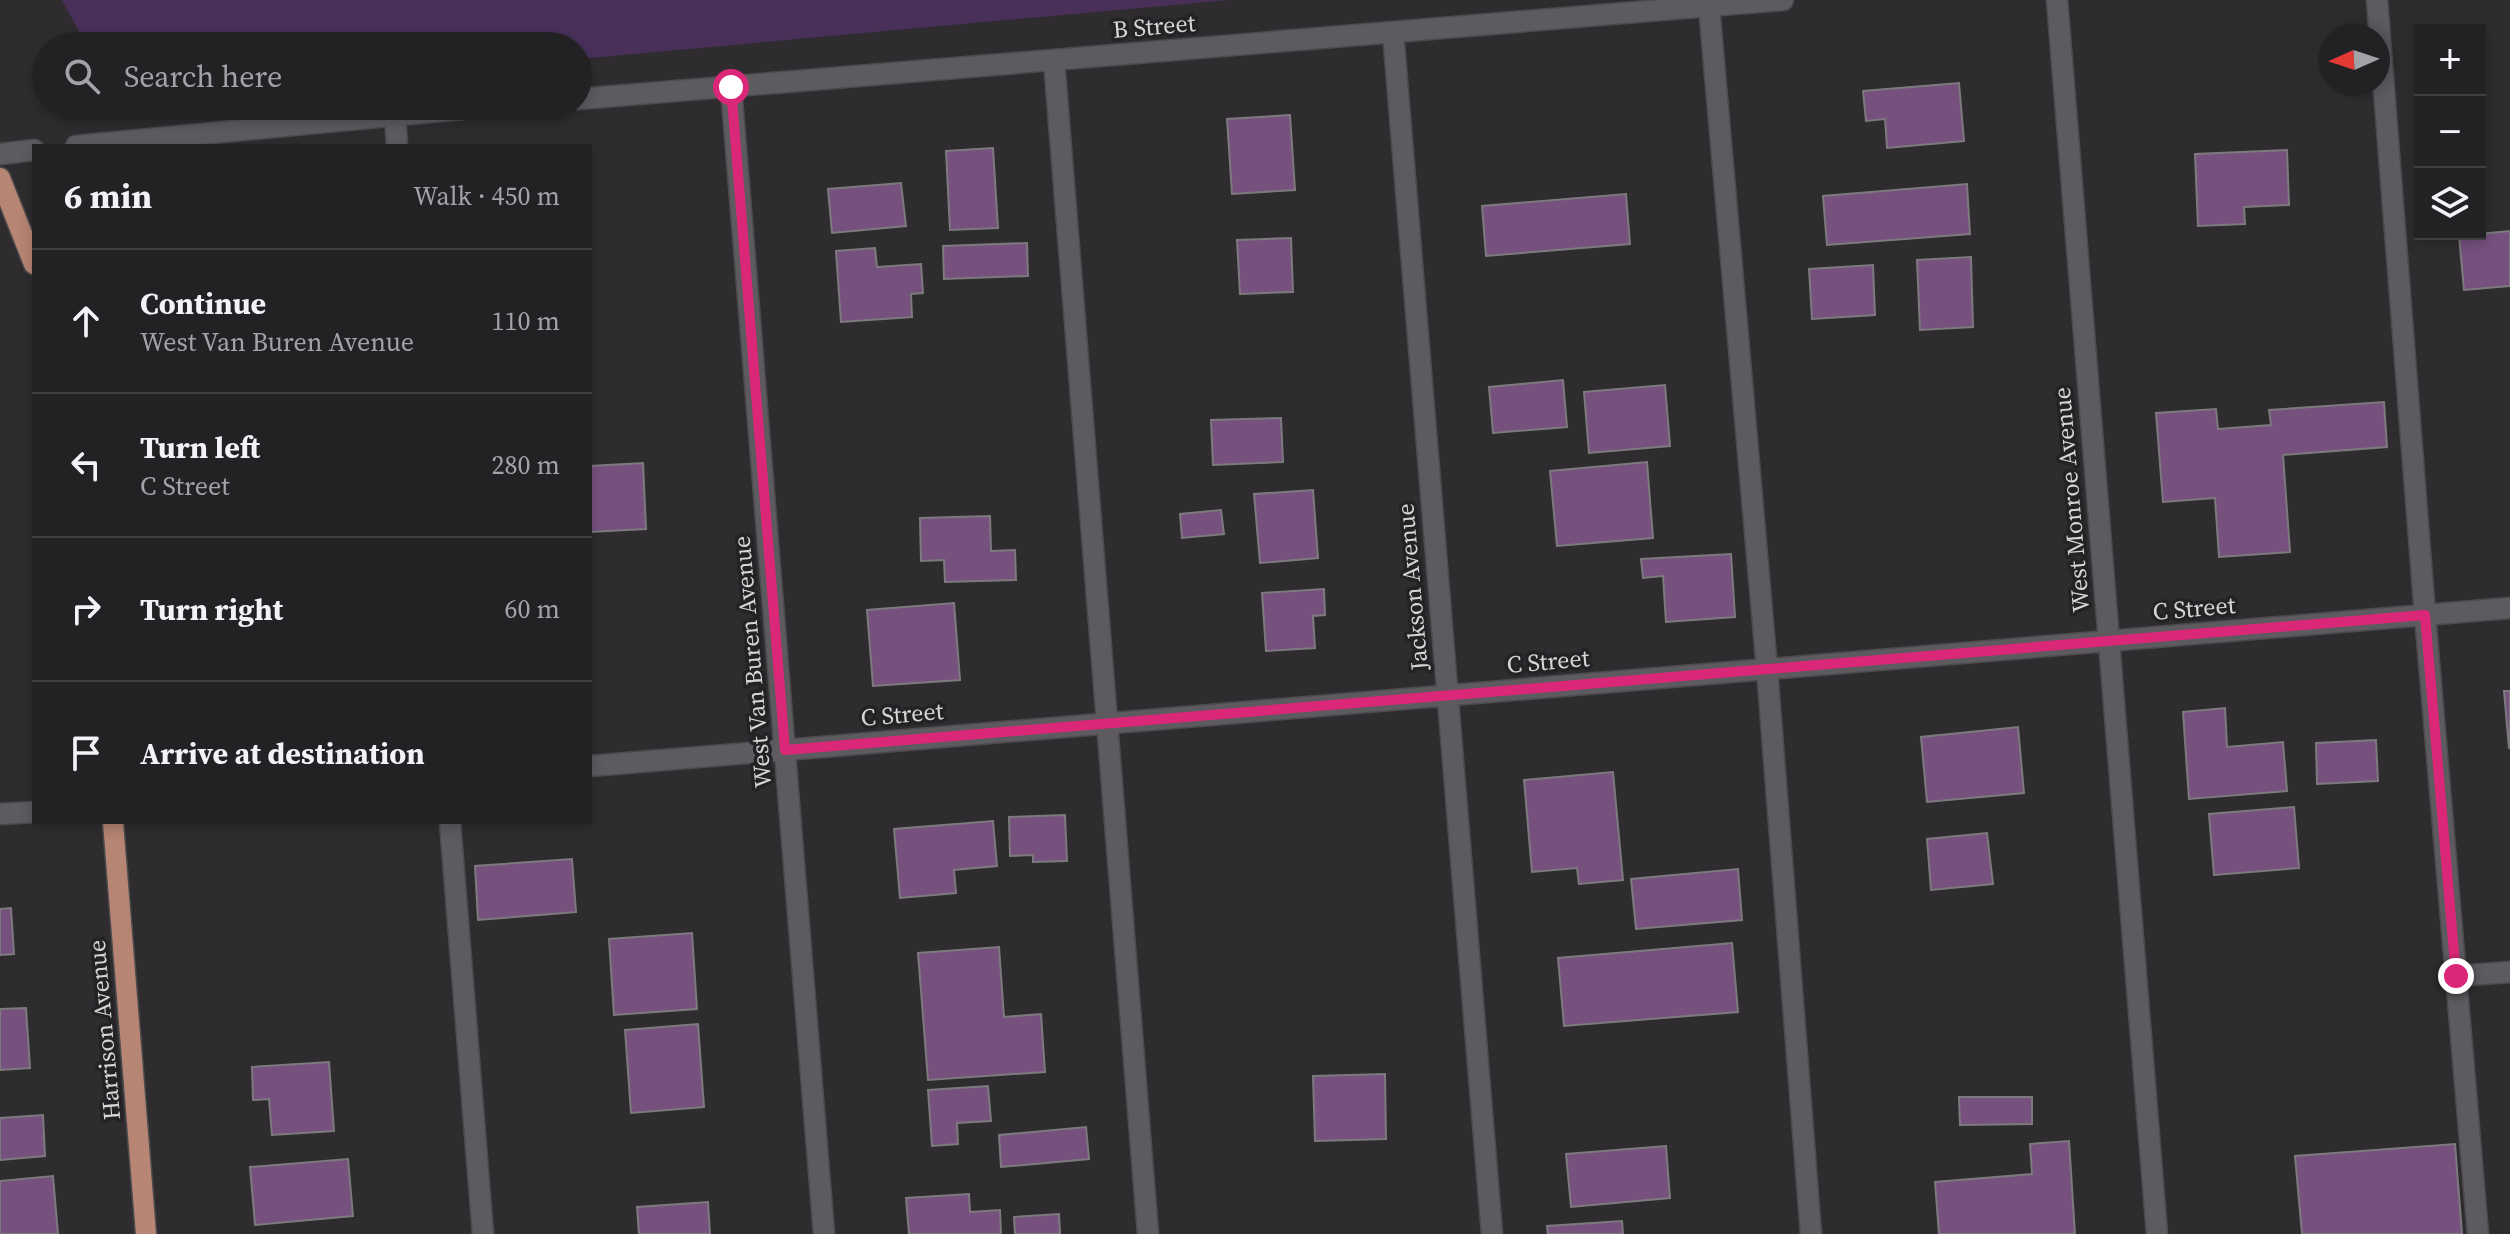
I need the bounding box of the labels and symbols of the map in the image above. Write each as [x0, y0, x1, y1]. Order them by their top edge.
street label: B Street [1111, 6, 1197, 46]
north arrow [2318, 24, 2390, 96]
route start [713, 69, 749, 105]
street label: West Monroe Avenue [2045, 386, 2097, 614]
street label: Jackson Avenue [1388, 502, 1436, 673]
street label: West Van Buren Avenue [725, 535, 779, 789]
street label: C Street [2151, 588, 2237, 628]
street label: C Street [1505, 641, 1591, 681]
street label: C Street [859, 694, 945, 734]
street label: Harrison Avenue [80, 939, 128, 1121]
route end [2438, 958, 2474, 994]

